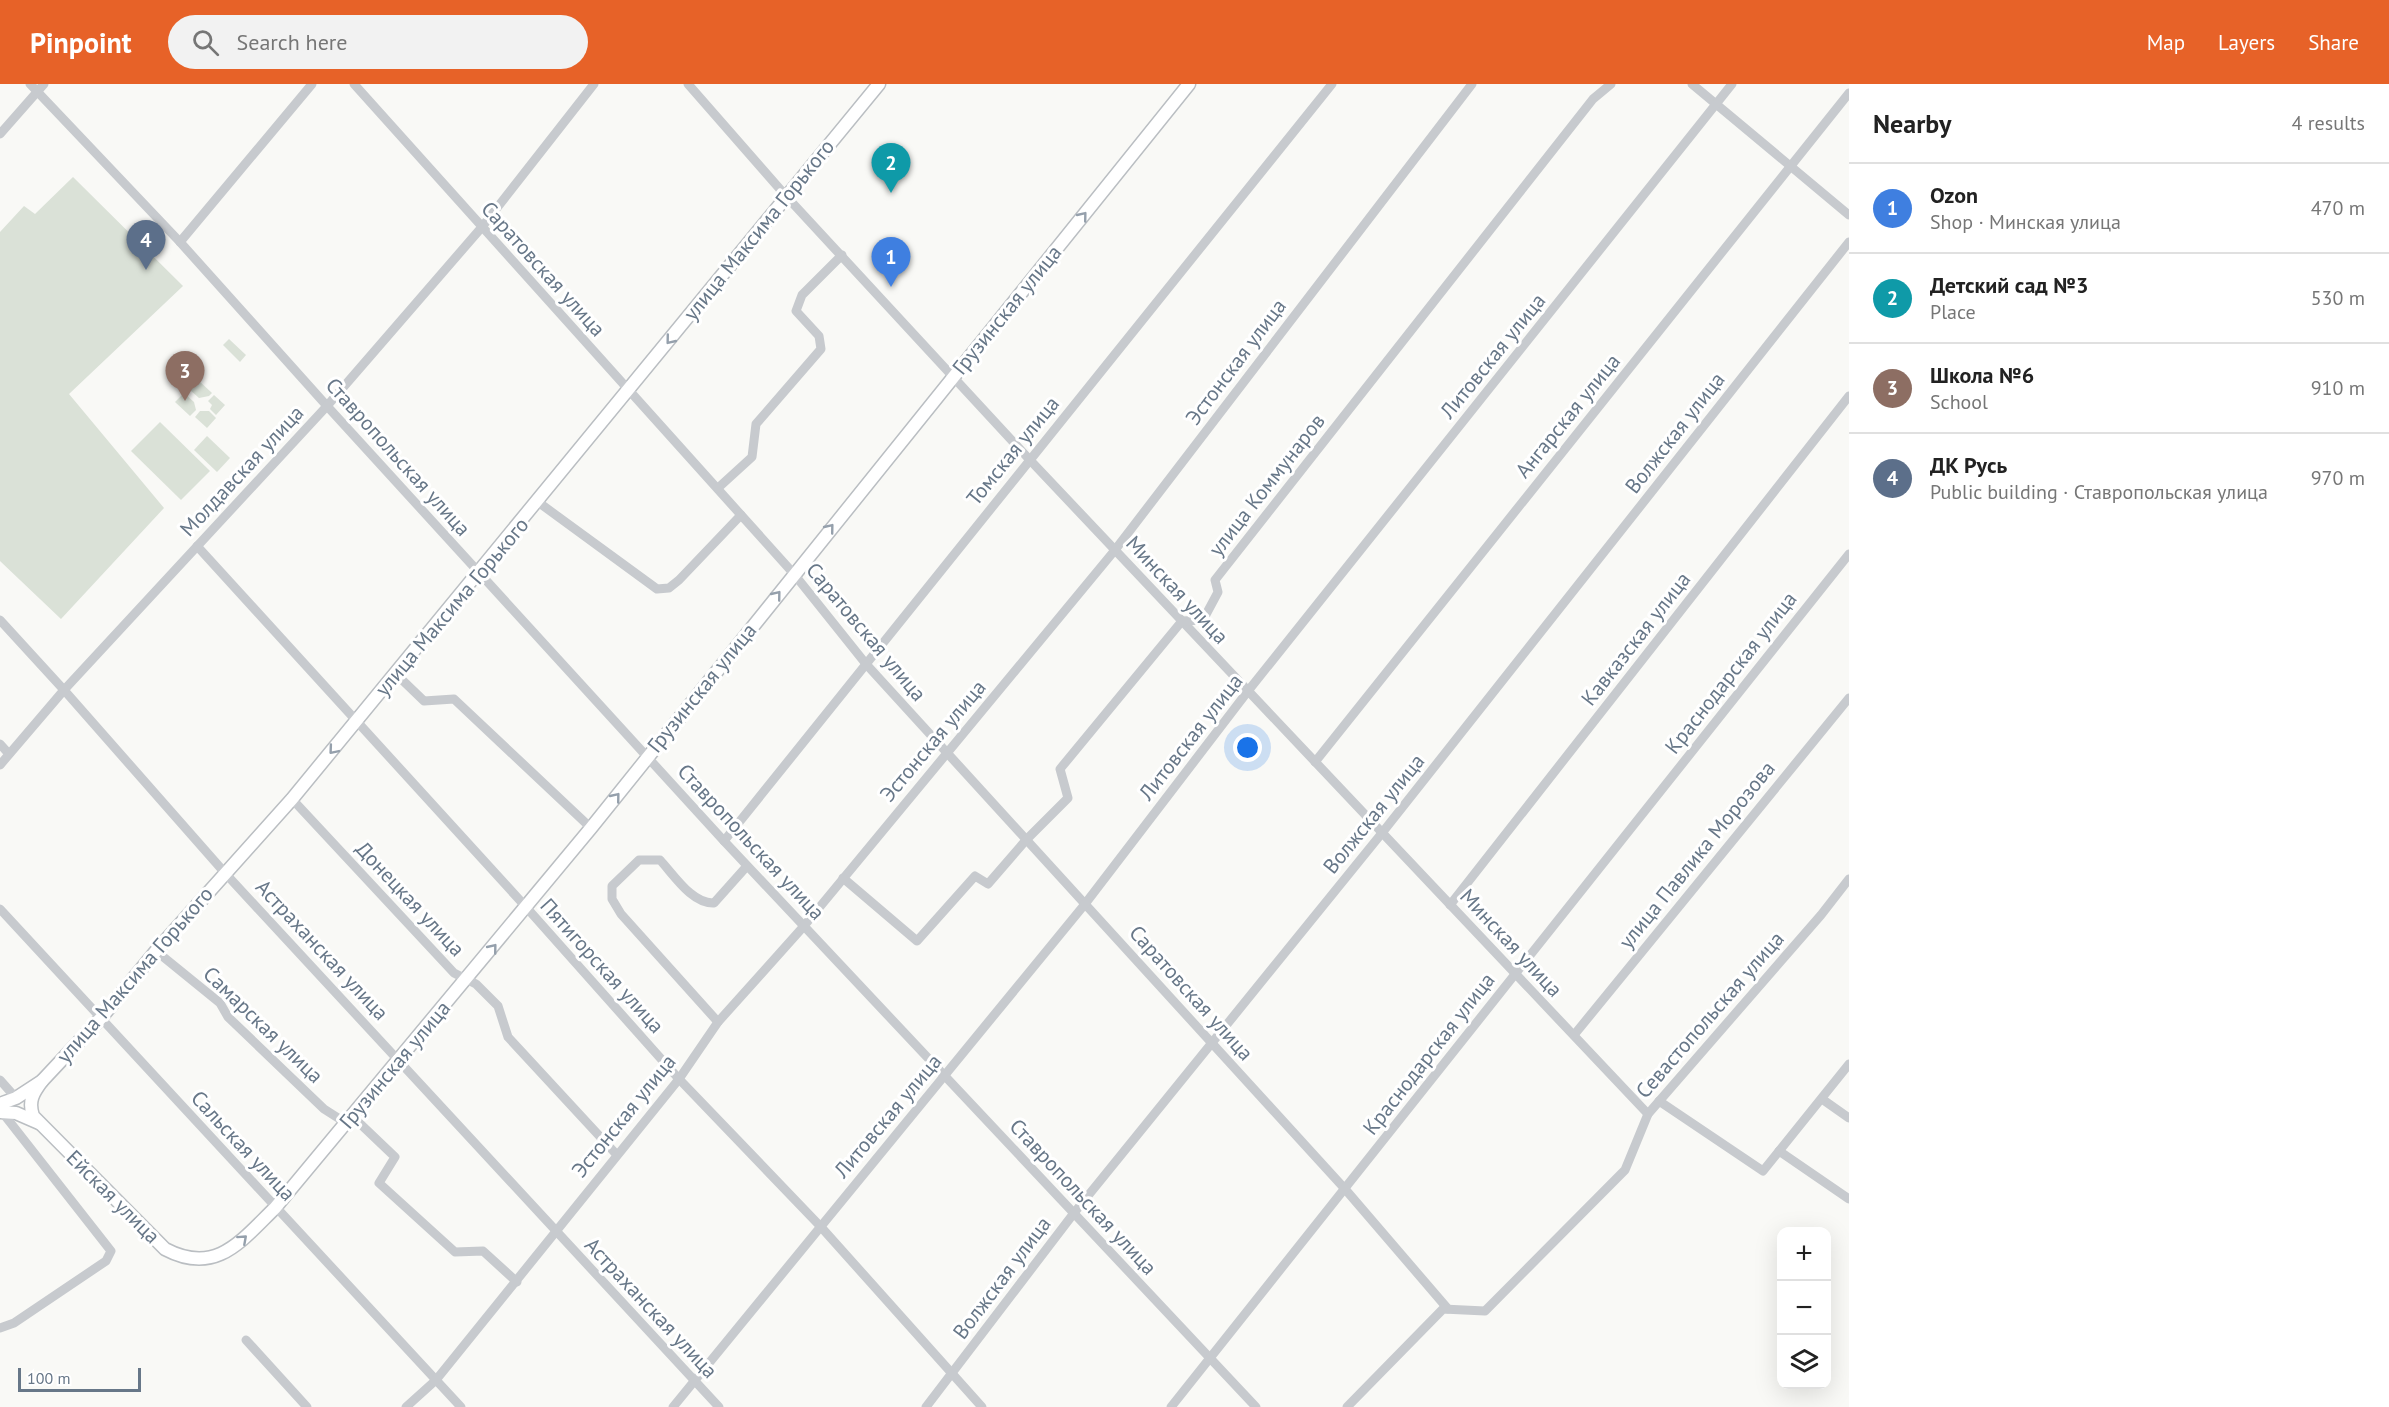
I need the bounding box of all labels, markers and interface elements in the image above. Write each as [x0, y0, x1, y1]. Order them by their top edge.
search box [168, 15, 588, 69]
text: Pinpoint [30, 24, 132, 61]
icon: search [189, 26, 222, 59]
text: Search here [237, 28, 347, 56]
text: Map [2147, 29, 2185, 56]
text: Layers [2218, 29, 2275, 56]
text: Share [2308, 29, 2359, 56]
text: Nearby [1873, 107, 1951, 140]
text: 4 results [2292, 110, 2365, 136]
street label: улица Максима Горького [677, 134, 840, 326]
pin: 2 [872, 144, 910, 193]
text: Ozon [1930, 181, 1978, 209]
street label: Саратовская улица [475, 195, 611, 342]
text: 1 [1887, 195, 1898, 221]
text: 470 m [2311, 195, 2365, 221]
text: Shop · Минская улица [1930, 209, 2121, 235]
one-way arrow [1075, 212, 1086, 223]
pin: 4 [126, 220, 166, 270]
pin: 1 [872, 238, 910, 287]
street label: Грузинская улица [946, 239, 1067, 380]
text: Детский сад №3 [1930, 271, 2088, 299]
text: 2 [1887, 285, 1898, 311]
text: 530 m [2311, 285, 2365, 311]
street label: Литовская улица [1433, 288, 1551, 425]
street label: Эстонская улица [1179, 293, 1292, 430]
text: Place [1930, 299, 1976, 325]
one-way arrow [666, 333, 677, 344]
street label: Ангарская улица [1509, 348, 1626, 483]
pin: 3 [166, 352, 204, 401]
text: Школа №6 [1930, 361, 2034, 389]
street label: Волжская улица [1619, 367, 1730, 499]
street label: Ставропольская улица [320, 372, 477, 541]
text: 3 [1887, 375, 1898, 401]
text: 910 m [2311, 375, 2365, 401]
text: School [1930, 389, 1988, 415]
street label: Томская улица [960, 391, 1065, 511]
street label: Молдавская улица [174, 399, 309, 542]
street label: улица Коммунаров [1203, 408, 1331, 561]
text: ДК Русь [1930, 451, 2007, 479]
text: 4 [1887, 465, 1898, 491]
text: 970 m [2311, 465, 2365, 491]
text: Public building · Ставропольская улица [1930, 479, 2268, 505]
street label: улица Максима Горького [369, 512, 534, 702]
one-way arrow [823, 524, 834, 535]
street label: Минская улица [1120, 530, 1234, 649]
street label: Саратовская улица [800, 557, 932, 707]
street label: Кавказская улица [1575, 566, 1696, 711]
street label: Краснодарская улица [1659, 586, 1802, 759]
one-way arrow [769, 591, 780, 602]
street label: Грузинская улица [641, 617, 762, 758]
street label: Литовская улица [1132, 668, 1248, 806]
street label: Эстонская улица [874, 674, 991, 807]
your location [1233, 733, 1262, 762]
one-way arrow [329, 743, 340, 754]
street label: Волжская улица [1317, 748, 1430, 879]
street label: улица Павлика Морозова [1613, 755, 1781, 954]
street label: Ставропольская улица [672, 758, 831, 925]
one-way arrow [609, 792, 620, 803]
street label: Донецкая улица [350, 835, 471, 962]
street label: Астраханская улица [250, 874, 395, 1026]
street label: улица Максима Горького [50, 881, 219, 1069]
street label: Минская улица [1454, 883, 1568, 1002]
street label: Пятигорская улица [535, 892, 670, 1039]
street label: Саратовская улица [1123, 919, 1259, 1066]
street label: Севастопольская улица [1630, 926, 1790, 1104]
one-way arrow [486, 944, 497, 955]
street label: Самарская улица [198, 961, 329, 1089]
street label: Краснодарская улица [1357, 967, 1500, 1140]
street label: Грузинская улица [333, 995, 456, 1134]
street label: Литовская улица [827, 1048, 947, 1184]
street label: Эстонская улица [566, 1049, 682, 1183]
street label: Сальская улица [185, 1085, 301, 1207]
street label: Ставропольская улица [1004, 1113, 1163, 1280]
street label: Ейская улица [61, 1144, 166, 1249]
street label: Волжская улица [947, 1211, 1056, 1344]
map controls [1777, 1227, 1831, 1389]
button: + [1777, 1227, 1831, 1281]
street label: Астраханская улица [579, 1232, 724, 1384]
one-way arrow [236, 1235, 247, 1246]
button: − [1777, 1281, 1831, 1335]
button: layers [1777, 1335, 1831, 1389]
scale bar [18, 1365, 141, 1392]
text: 100 m [27, 1368, 70, 1388]

